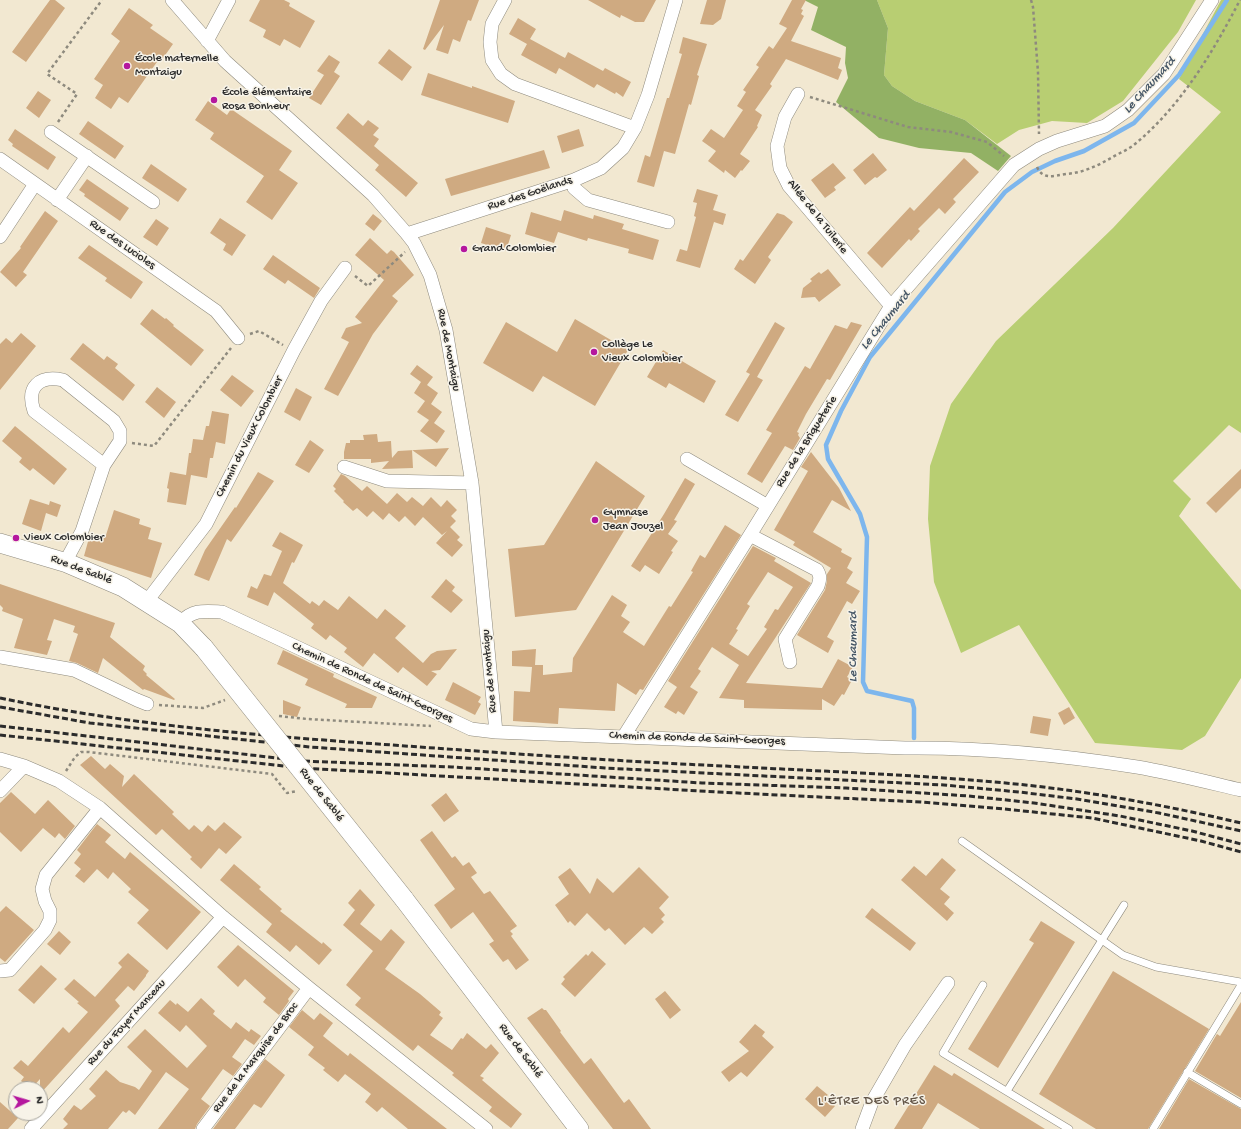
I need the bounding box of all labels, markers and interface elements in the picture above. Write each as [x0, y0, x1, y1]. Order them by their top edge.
place label: École maternelle Montaigu [135, 52, 218, 80]
water label: Le Chaumard [1121, 55, 1179, 117]
marker: École maternelle Montaigu [122, 61, 132, 71]
place label: École élémentaire Rosa Bonheur [222, 86, 312, 114]
marker: École élémentaire Rosa Bonheur [209, 95, 219, 105]
street label: Rue des Goëlands [486, 174, 574, 214]
street label: Allée de la Tuilerie [783, 177, 851, 257]
street label: Rue des Lucioles [86, 217, 158, 273]
place label: Grand Colombier [472, 242, 556, 256]
marker: Grand Colombier [459, 244, 469, 254]
water label: Le Chaumard [858, 289, 914, 353]
street label: Rue de Montaigu [433, 307, 463, 393]
place label: Collège Le Vieux Colombier [602, 338, 682, 366]
marker: Collège Le Vieux Colombier [589, 347, 599, 357]
street label: Chemin du Vieux Colombier [213, 374, 287, 500]
street label: Rue de la Briqueterie [773, 394, 841, 490]
place label: Gymnase Jean Jouzel [603, 506, 663, 534]
marker: Gymnase Jean Jouzel [590, 515, 600, 525]
place label: Vieux Colombier [24, 531, 104, 545]
marker: Vieux Colombier [11, 533, 21, 543]
street label: Rue de Sablé [48, 552, 114, 588]
water label: Le Chaumard [846, 612, 862, 682]
street label: Rue de Montaigu [479, 629, 501, 713]
street label: Chemin de Ronde de Saint-Georges [289, 639, 455, 727]
street label: Chemin de Ronde de Saint-Georges [609, 729, 785, 749]
street label: Rue de Sablé [295, 765, 347, 825]
street label: Rue du Foyer Manceau [84, 977, 170, 1069]
street label: Rue de la Marquise de Broc [210, 1000, 302, 1116]
street label: Rue de Sablé [495, 1021, 545, 1081]
north arrow [8, 1081, 48, 1121]
district label: L'ÊTRE DES PRÉS [818, 1094, 926, 1110]
text: N [33, 1096, 45, 1104]

